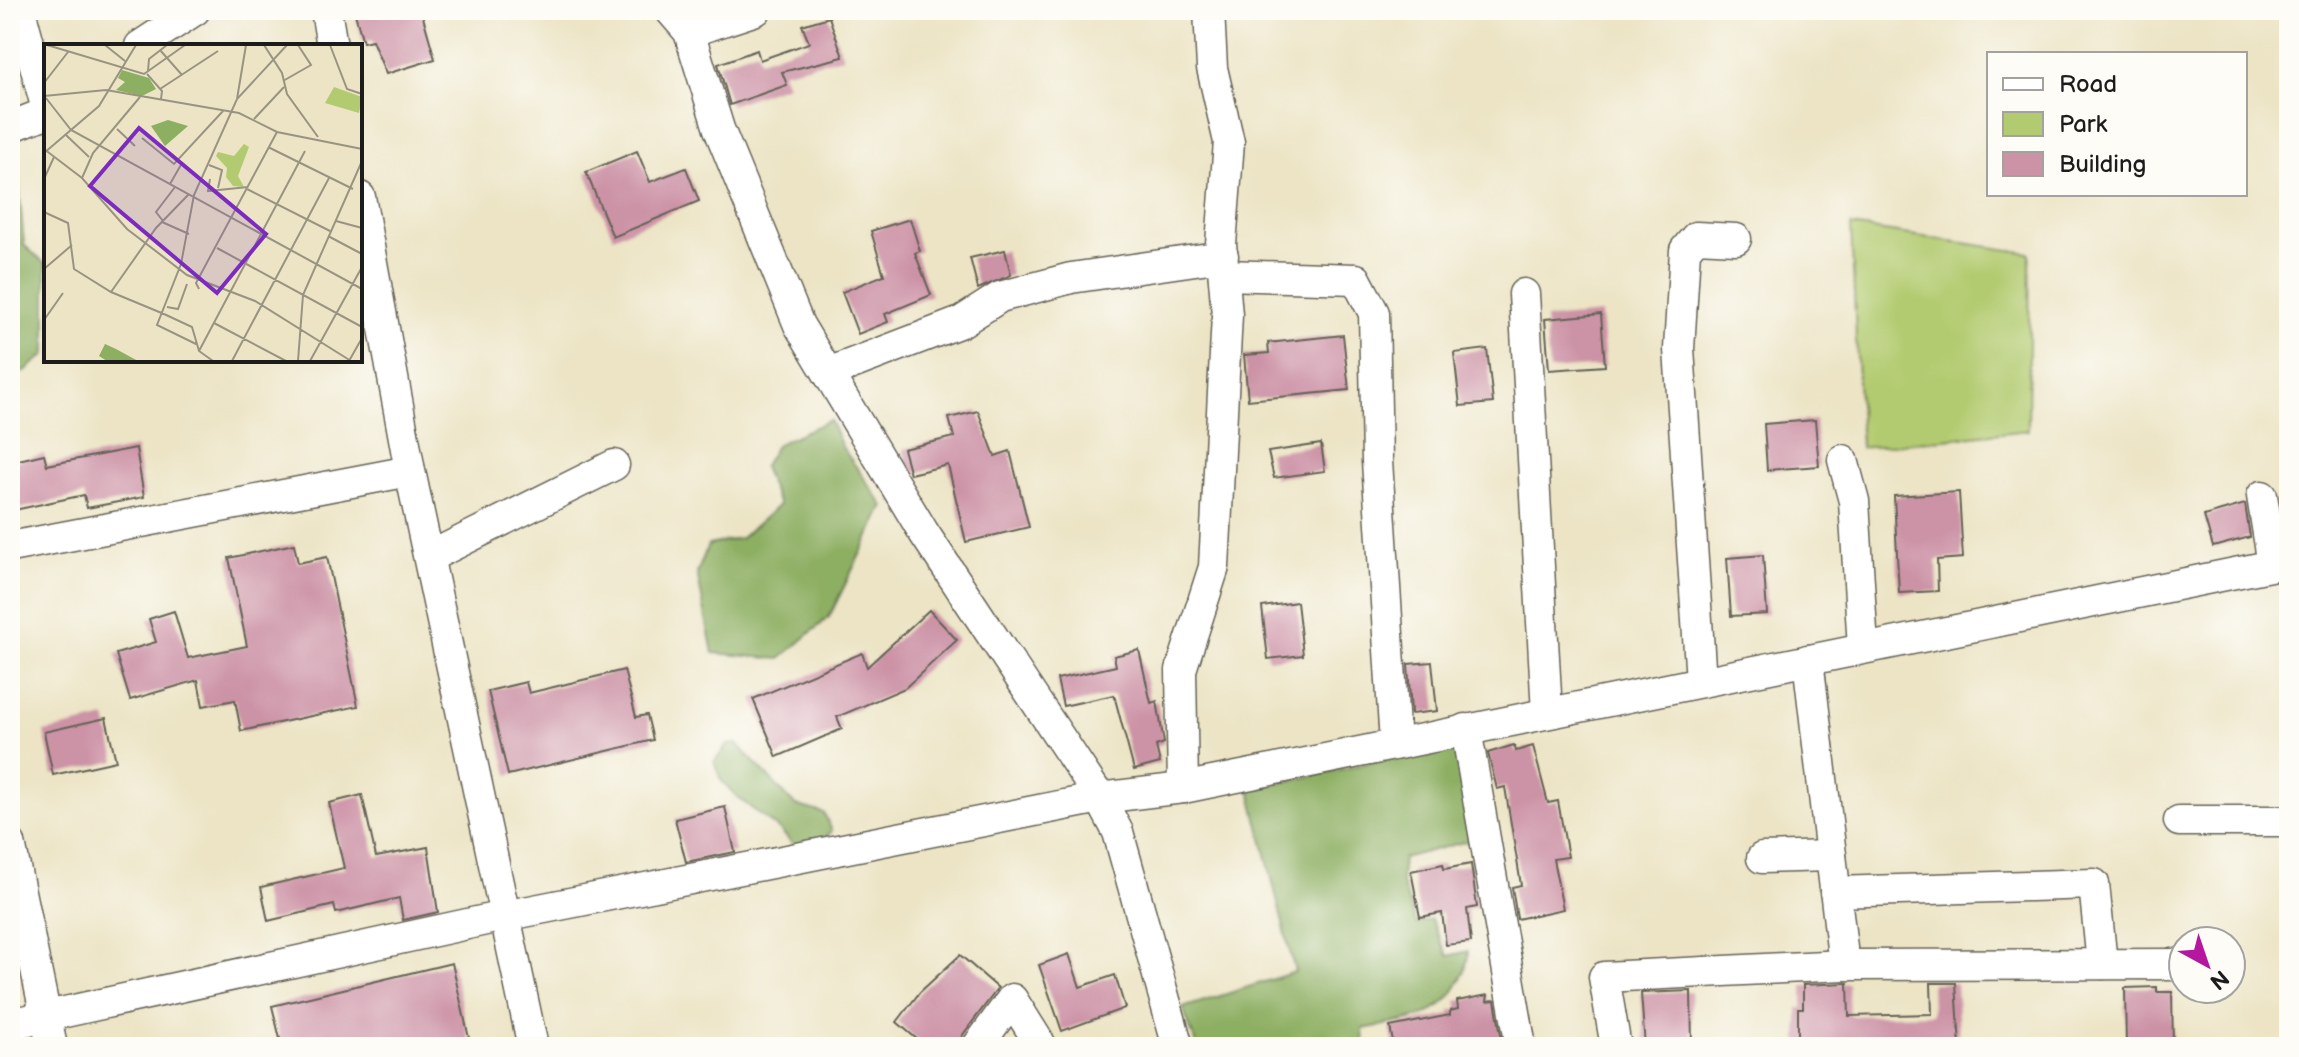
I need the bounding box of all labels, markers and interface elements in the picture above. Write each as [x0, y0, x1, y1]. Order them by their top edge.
inset map [44, 44, 362, 362]
legend [1987, 52, 2247, 196]
text: Road [2059, 70, 2117, 99]
text: Park [2059, 110, 2107, 139]
text: Building [2059, 150, 2146, 179]
north arrow [2167, 925, 2247, 1005]
text: N [2204, 964, 2234, 995]

